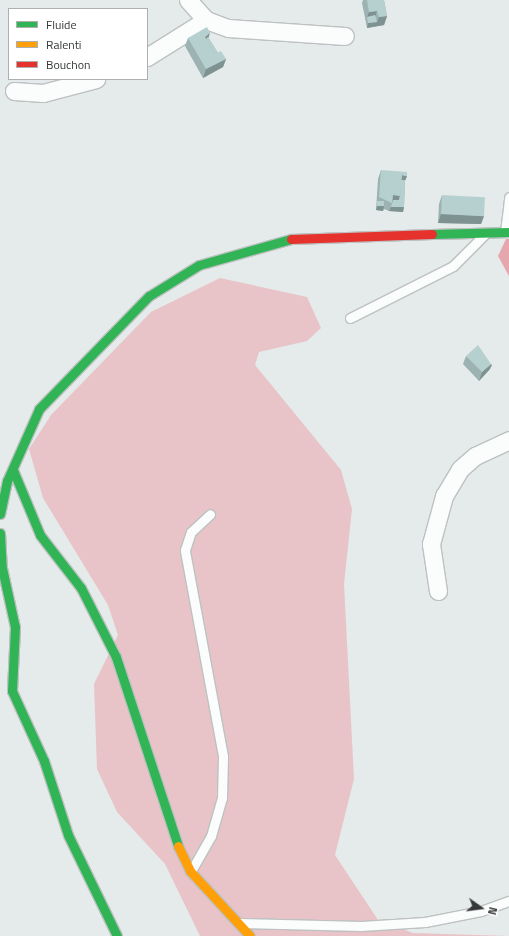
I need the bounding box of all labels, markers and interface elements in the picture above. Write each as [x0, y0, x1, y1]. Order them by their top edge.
legend [8, 8, 148, 80]
text: Fluide [46, 15, 77, 34]
text: Ralenti [46, 35, 81, 54]
text: Bouchon [46, 55, 91, 74]
north arrow [461, 888, 501, 928]
text: N [484, 905, 501, 917]

